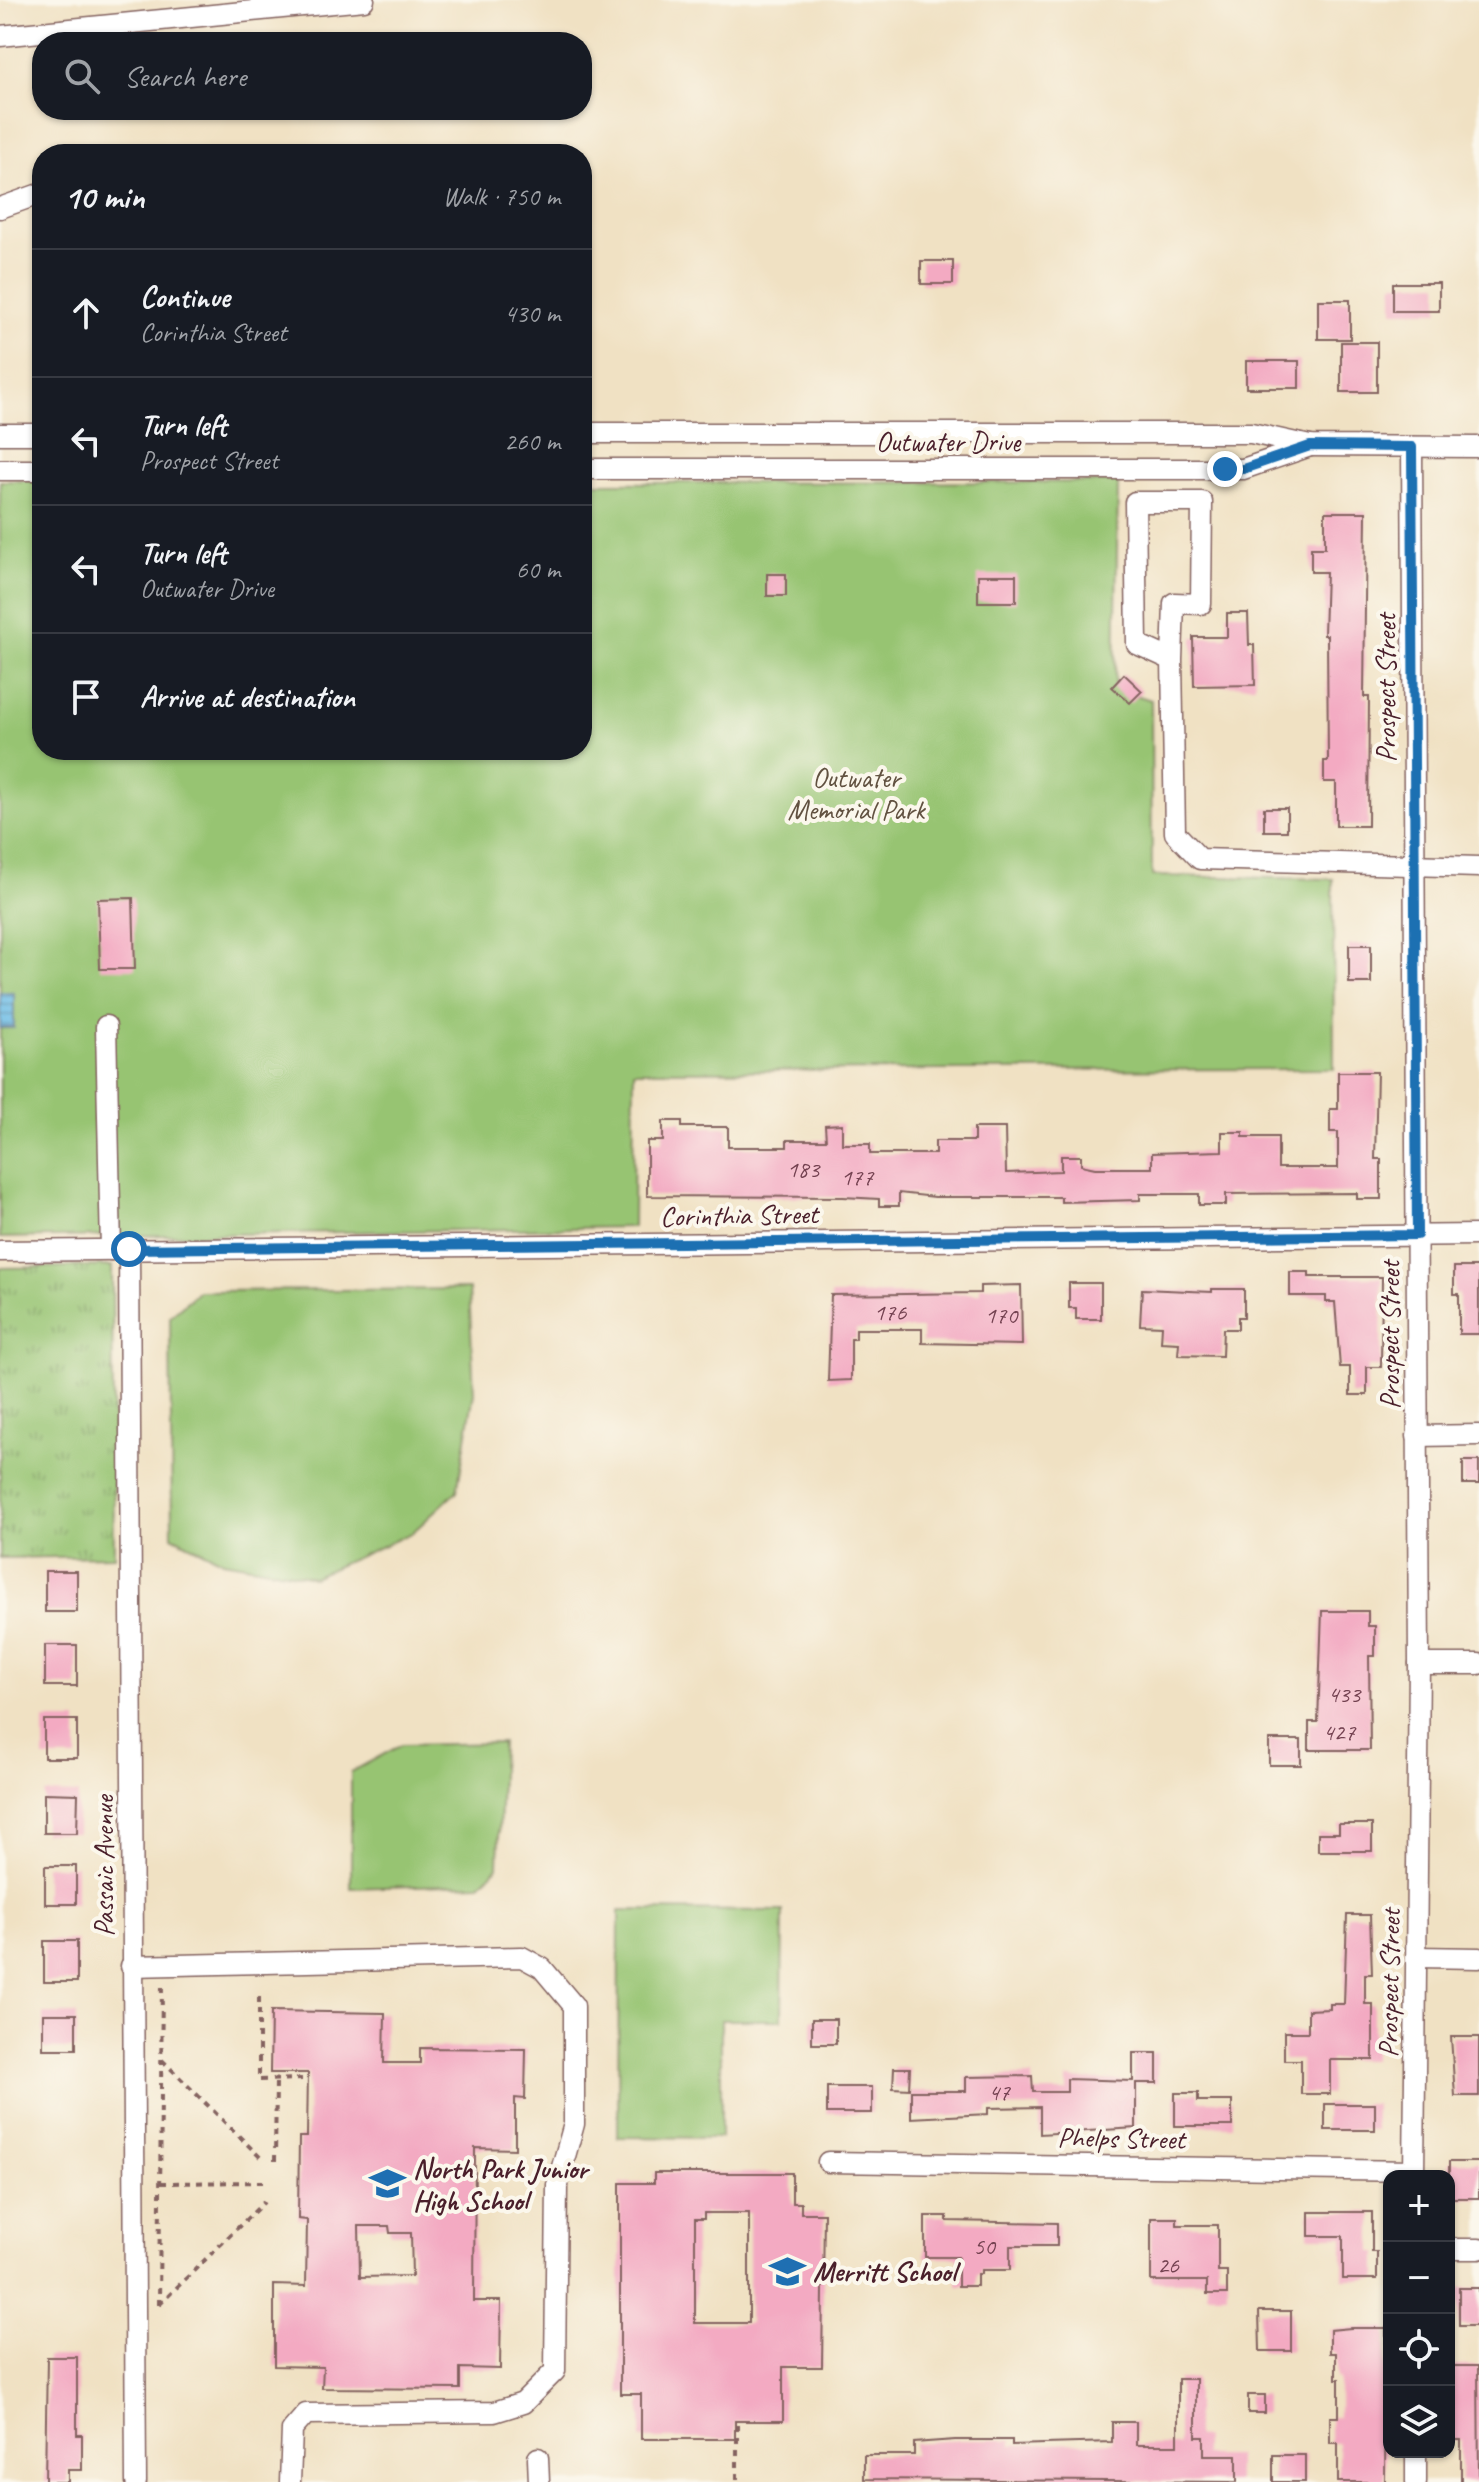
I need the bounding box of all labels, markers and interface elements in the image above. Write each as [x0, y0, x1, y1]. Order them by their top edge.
search box [32, 32, 592, 120]
icon: search [60, 54, 104, 98]
text: Search here [124, 57, 246, 95]
text: 10 min [64, 175, 144, 218]
text: Walk · 750 m [443, 180, 560, 213]
text: Continue [140, 278, 230, 316]
icon: ahead [64, 291, 108, 335]
text: 430 m [504, 297, 560, 330]
text: Corinthia Street [140, 316, 287, 349]
text: Turn left [140, 406, 227, 444]
icon: left [64, 419, 108, 463]
street label: Outwater Drive [876, 424, 1022, 459]
text: 260 m [504, 425, 560, 458]
text: Prospect Street [140, 444, 278, 477]
route end [1207, 451, 1243, 487]
text: Turn left [140, 534, 227, 572]
icon: left [64, 547, 108, 591]
text: 60 m [516, 553, 560, 586]
text: Outwater Drive [140, 572, 274, 605]
street label: Prospect Street [1368, 611, 1403, 762]
icon: arrive [64, 675, 108, 719]
text: Arrive at destination [140, 678, 355, 716]
park label: Outwater Memorial Park [787, 760, 926, 827]
house number: 183 [787, 1154, 821, 1184]
house number: 177 [841, 1162, 874, 1192]
street label: Corinthia Street [660, 1196, 821, 1234]
route start [111, 1231, 147, 1267]
street label: Prospect Street [1372, 1258, 1407, 1409]
house number: 176 [874, 1297, 907, 1327]
house number: 170 [985, 1300, 1019, 1330]
house number: 433 [1328, 1679, 1362, 1709]
house number: 427 [1323, 1717, 1356, 1747]
street label: Passaic Avenue [86, 1793, 121, 1937]
street label: Prospect Street [1370, 1906, 1408, 2058]
house number: 47 [988, 2077, 1011, 2107]
street label: Phelps Street [1057, 2119, 1188, 2157]
place label: North Park Junior High School [413, 2151, 591, 2218]
school or university icon: North Park Junior High School [368, 2165, 406, 2203]
map controls [1383, 2170, 1455, 2458]
button: + [1383, 2170, 1455, 2242]
house number: 50 [973, 2231, 997, 2261]
button: − [1383, 2242, 1455, 2314]
house number: 26 [1157, 2250, 1180, 2280]
school or university icon: Merritt School [768, 2252, 806, 2290]
place label: Merritt School [813, 2254, 962, 2289]
button: locate [1383, 2314, 1455, 2386]
button: layers [1383, 2386, 1455, 2458]

